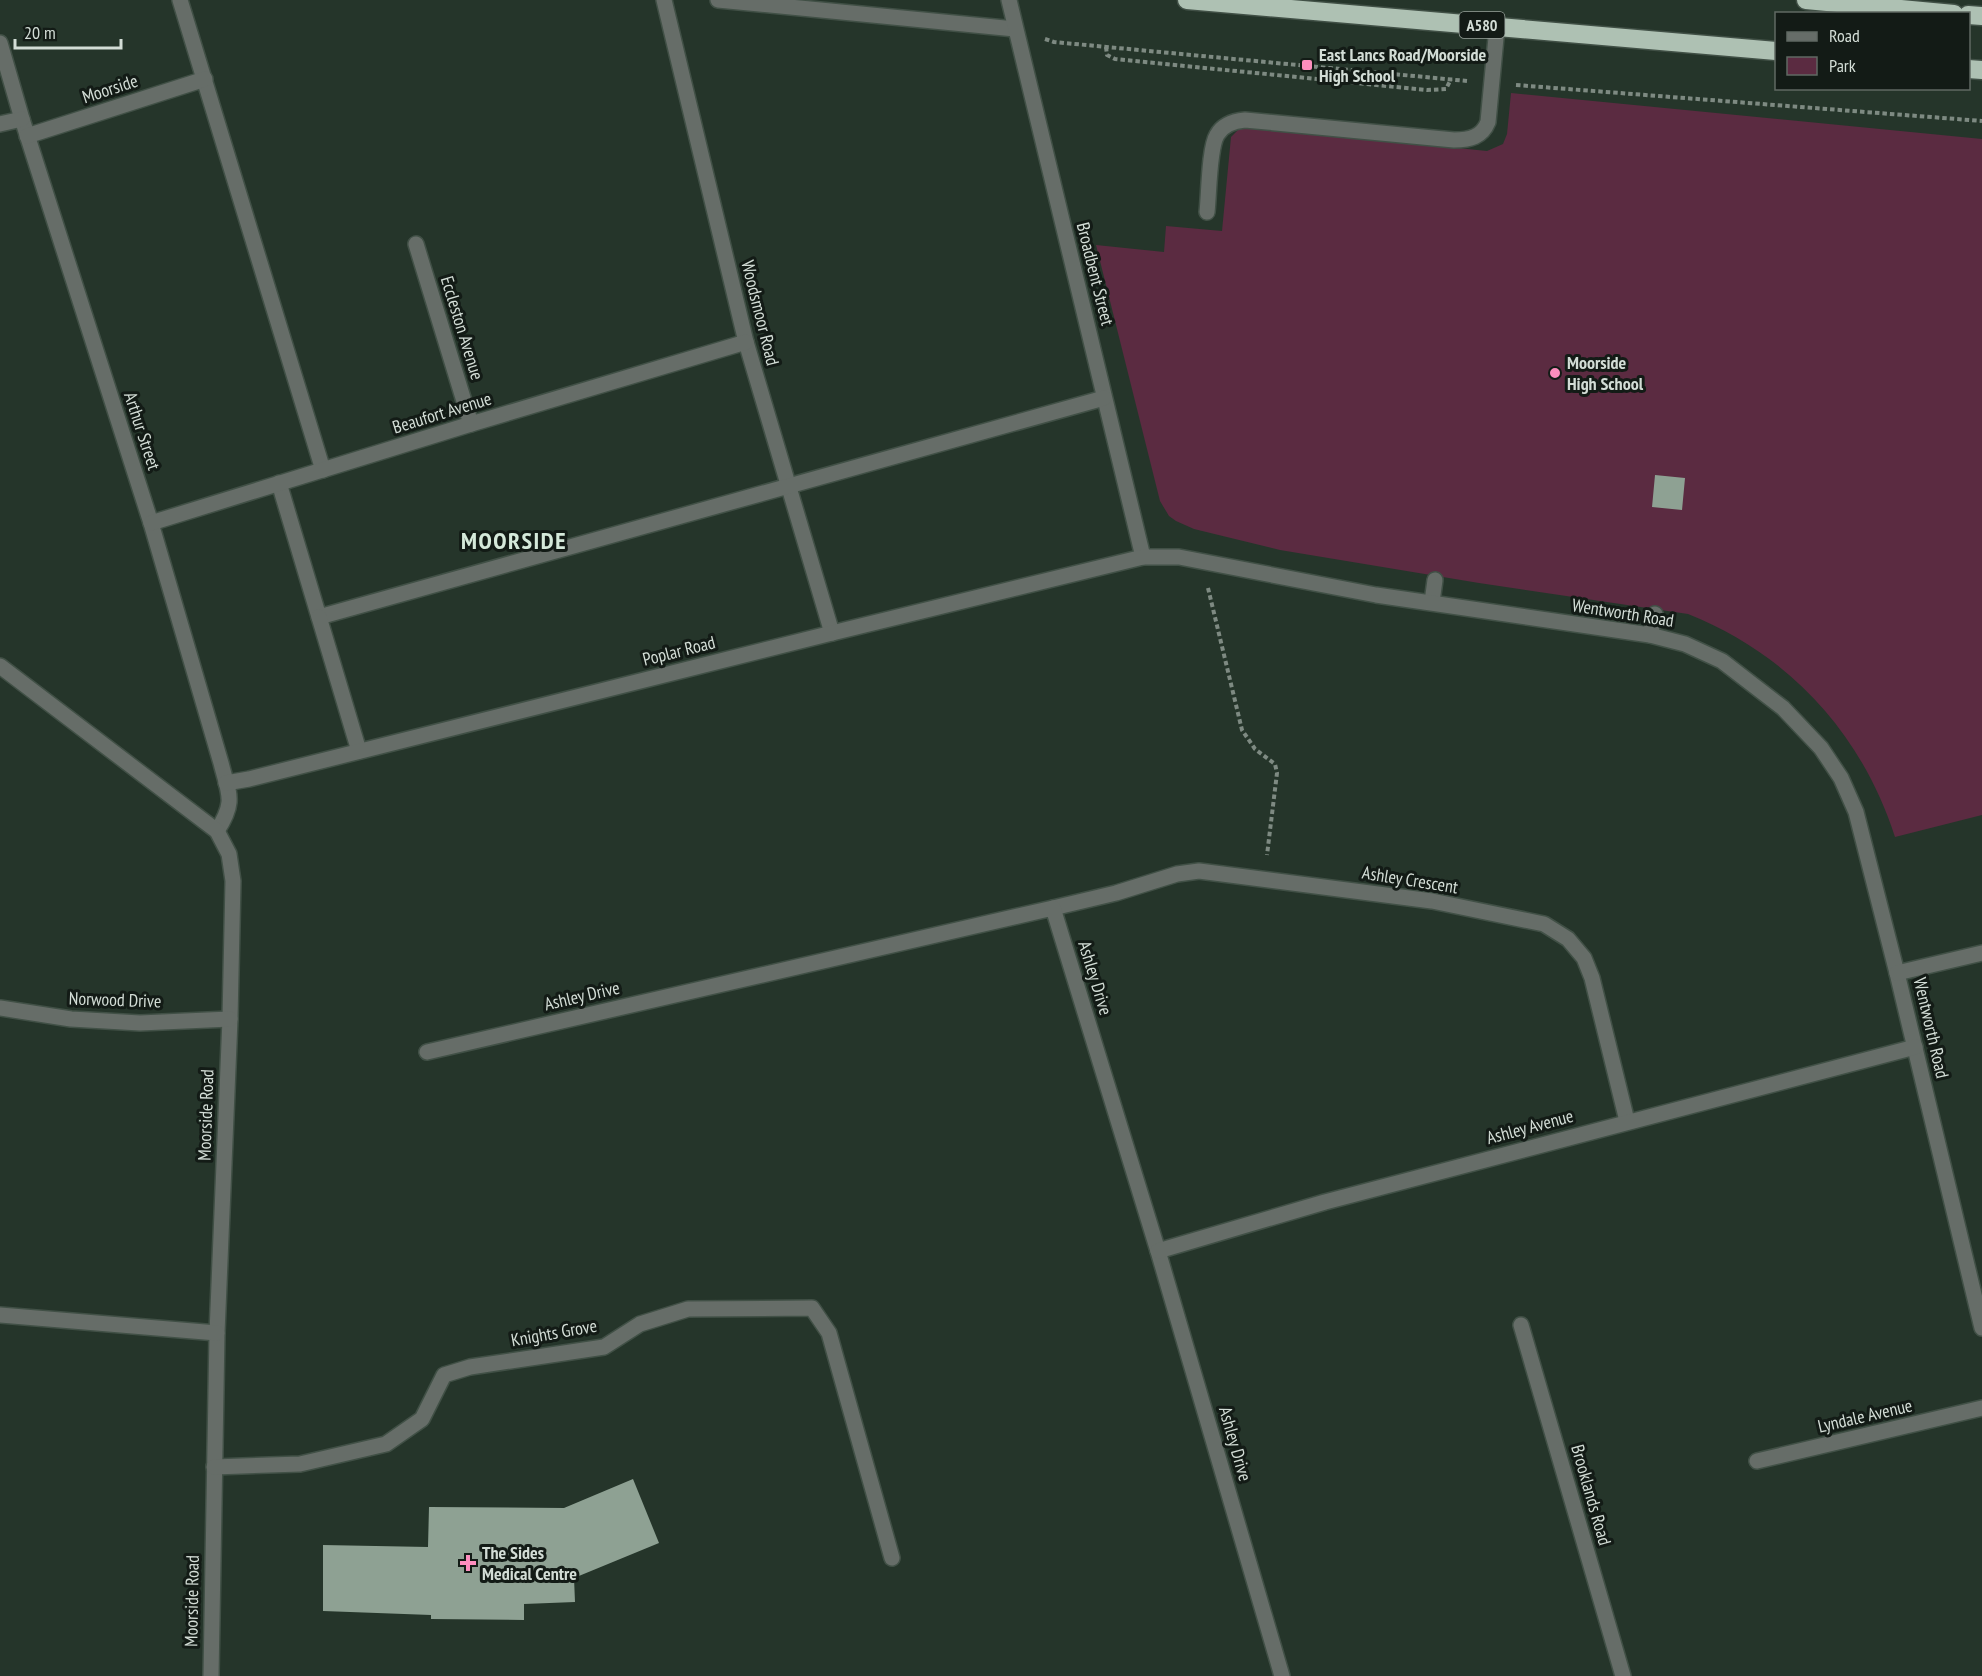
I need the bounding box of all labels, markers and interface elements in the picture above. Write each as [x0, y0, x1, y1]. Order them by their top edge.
scale bar [15, 12, 122, 50]
road number: A580 [1460, 12, 1504, 38]
legend [1775, 12, 1970, 90]
text: 20 m [24, 21, 56, 44]
text: Road [1829, 24, 1860, 47]
place label: East Lancs Road/Moorside High School [1319, 43, 1487, 87]
text: Park [1829, 54, 1856, 77]
marker: East Lancs Road/Moorside High School [1300, 58, 1314, 72]
street label: Moorside [79, 69, 141, 108]
street label: Broadbent Street [1072, 220, 1119, 328]
street label: Woodsmoor Road [736, 258, 785, 368]
street label: Eccleston Avenue [436, 273, 489, 383]
place label: Moorside High School [1567, 351, 1644, 395]
marker: Moorside High School [1548, 366, 1562, 380]
street label: Beaufort Avenue [390, 387, 494, 438]
street label: Arthur Street [119, 389, 166, 473]
district label: MOORSIDE [461, 525, 567, 556]
street label: Wentworth Road [1571, 593, 1676, 632]
street label: Poplar Road [640, 630, 718, 671]
street label: Ashley Crescent [1360, 861, 1460, 898]
street label: Ashley Drive [1073, 938, 1118, 1018]
street label: Wentworth Road [1909, 975, 1954, 1081]
street label: Ashley Drive [542, 976, 622, 1015]
street label: Norwood Drive [68, 986, 162, 1013]
street label: Moorside Road [192, 1069, 219, 1161]
street label: Ashley Avenue [1484, 1104, 1576, 1149]
street label: Knights Grove [509, 1314, 599, 1351]
street label: Lyndale Avenue [1815, 1393, 1914, 1438]
street label: Ashley Drive [1214, 1404, 1257, 1484]
street label: Brooklands Road [1566, 1442, 1617, 1548]
place label: The Sides Medical Centre [482, 1541, 577, 1585]
marker: The Sides Medical Centre [459, 1554, 477, 1572]
street label: Moorside Road [179, 1555, 204, 1647]

